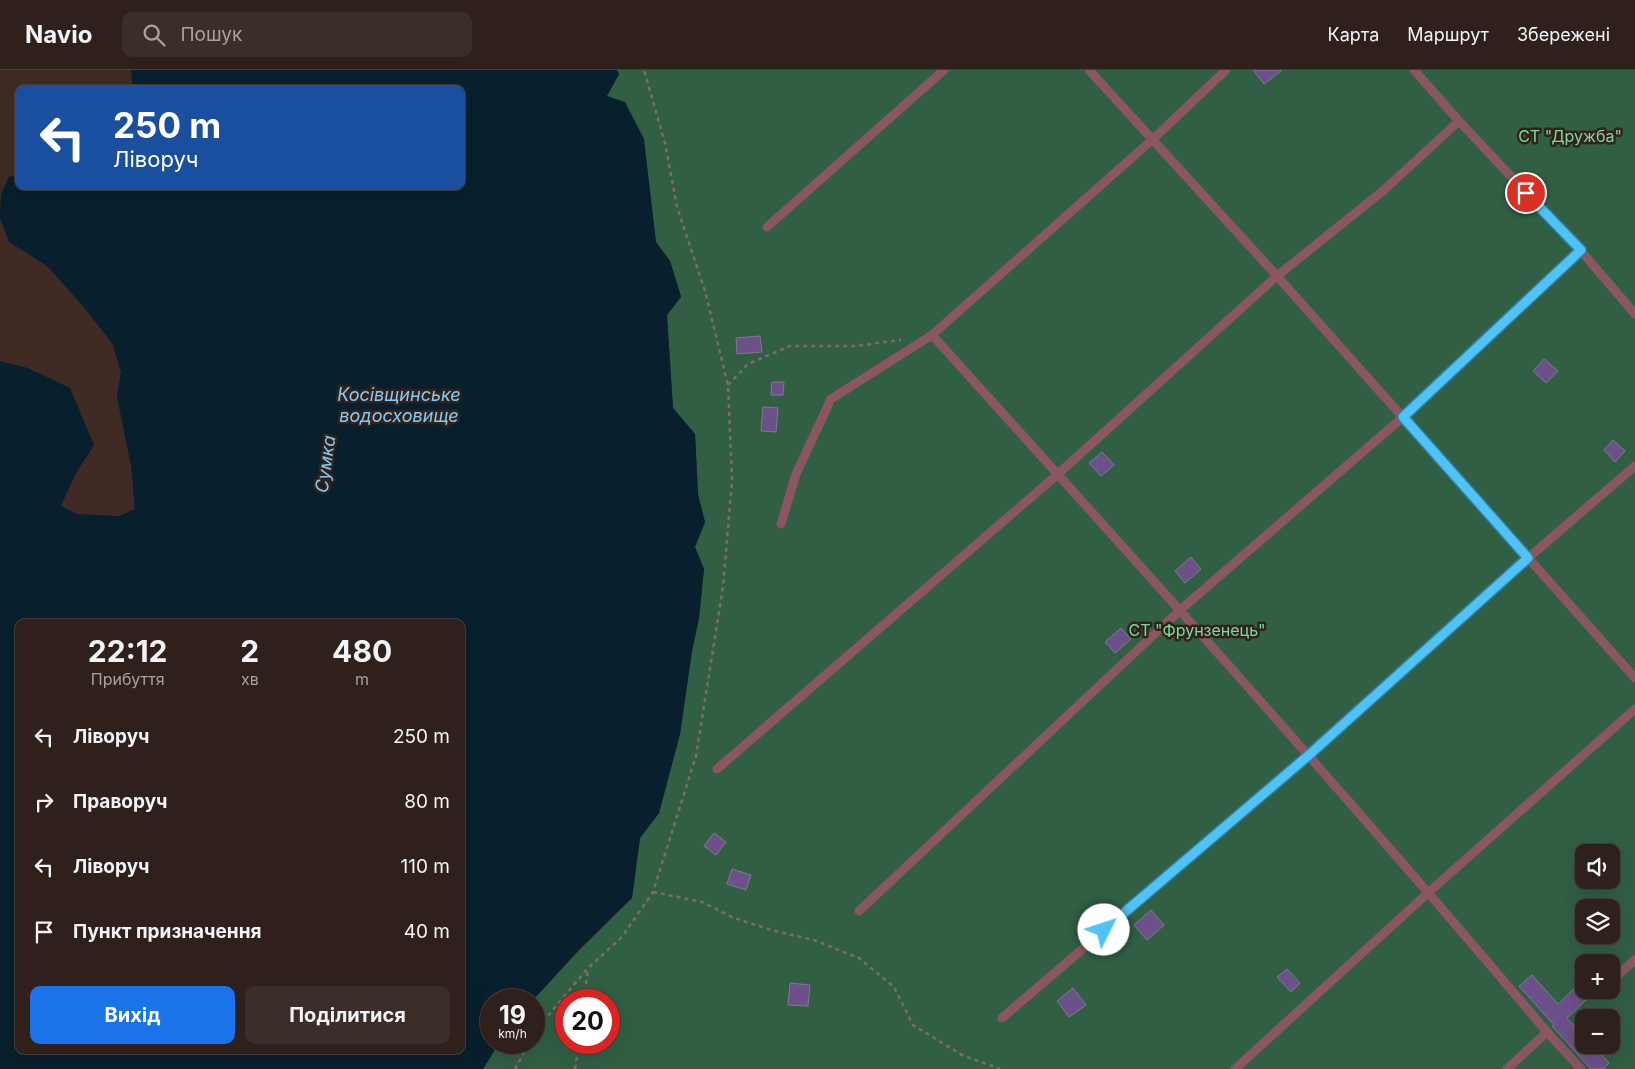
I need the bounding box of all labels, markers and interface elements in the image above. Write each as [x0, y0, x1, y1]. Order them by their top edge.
search box [122, 12, 472, 57]
text: Navio [25, 20, 92, 49]
icon: search [140, 21, 168, 49]
text: Пошук [180, 23, 242, 46]
text: Карта [1328, 24, 1379, 45]
text: Маршрут [1407, 24, 1489, 45]
text: Збережені [1517, 24, 1610, 45]
text: 250 m [113, 104, 221, 146]
icon: left [30, 105, 95, 170]
park label: СТ "Дружба" [1518, 126, 1622, 146]
text: Ліворуч [113, 146, 198, 172]
pin [1505, 172, 1547, 214]
icon: arrive [1512, 179, 1540, 207]
water label: Косівщинське водосховище [337, 384, 461, 426]
water label: Сумка [311, 434, 339, 494]
park label: СТ "Фрунзенець" [1128, 620, 1266, 640]
text: 22:12 [88, 633, 168, 669]
text: 2 [240, 633, 259, 669]
text: 480 [332, 633, 392, 669]
text: Прибуття [91, 669, 165, 689]
text: хв [241, 669, 259, 689]
text: m [355, 669, 369, 689]
icon: left [30, 723, 58, 751]
text: Ліворуч [73, 725, 149, 748]
text: 250 m [393, 725, 450, 748]
icon: right [30, 788, 58, 816]
text: Праворуч [73, 790, 167, 813]
text: 80 m [404, 790, 450, 813]
map controls [1575, 844, 1620, 1054]
button: sound [1575, 844, 1620, 889]
icon: left [30, 853, 58, 881]
text: Ліворуч [73, 855, 149, 878]
text: 110 m [401, 855, 450, 878]
button: layers [1575, 899, 1620, 944]
position arrow [1077, 903, 1129, 955]
icon: arrive [30, 918, 58, 946]
text: Пункт призначення [73, 920, 261, 943]
text: 40 m [404, 920, 450, 943]
button: + [1575, 954, 1620, 999]
button: Вихід [30, 986, 235, 1044]
button: Поділитися [245, 986, 450, 1044]
speed limit sign: 20 [555, 989, 620, 1054]
text: 19 [499, 1000, 526, 1030]
button: − [1575, 1009, 1620, 1054]
text: km/h [498, 1026, 527, 1041]

